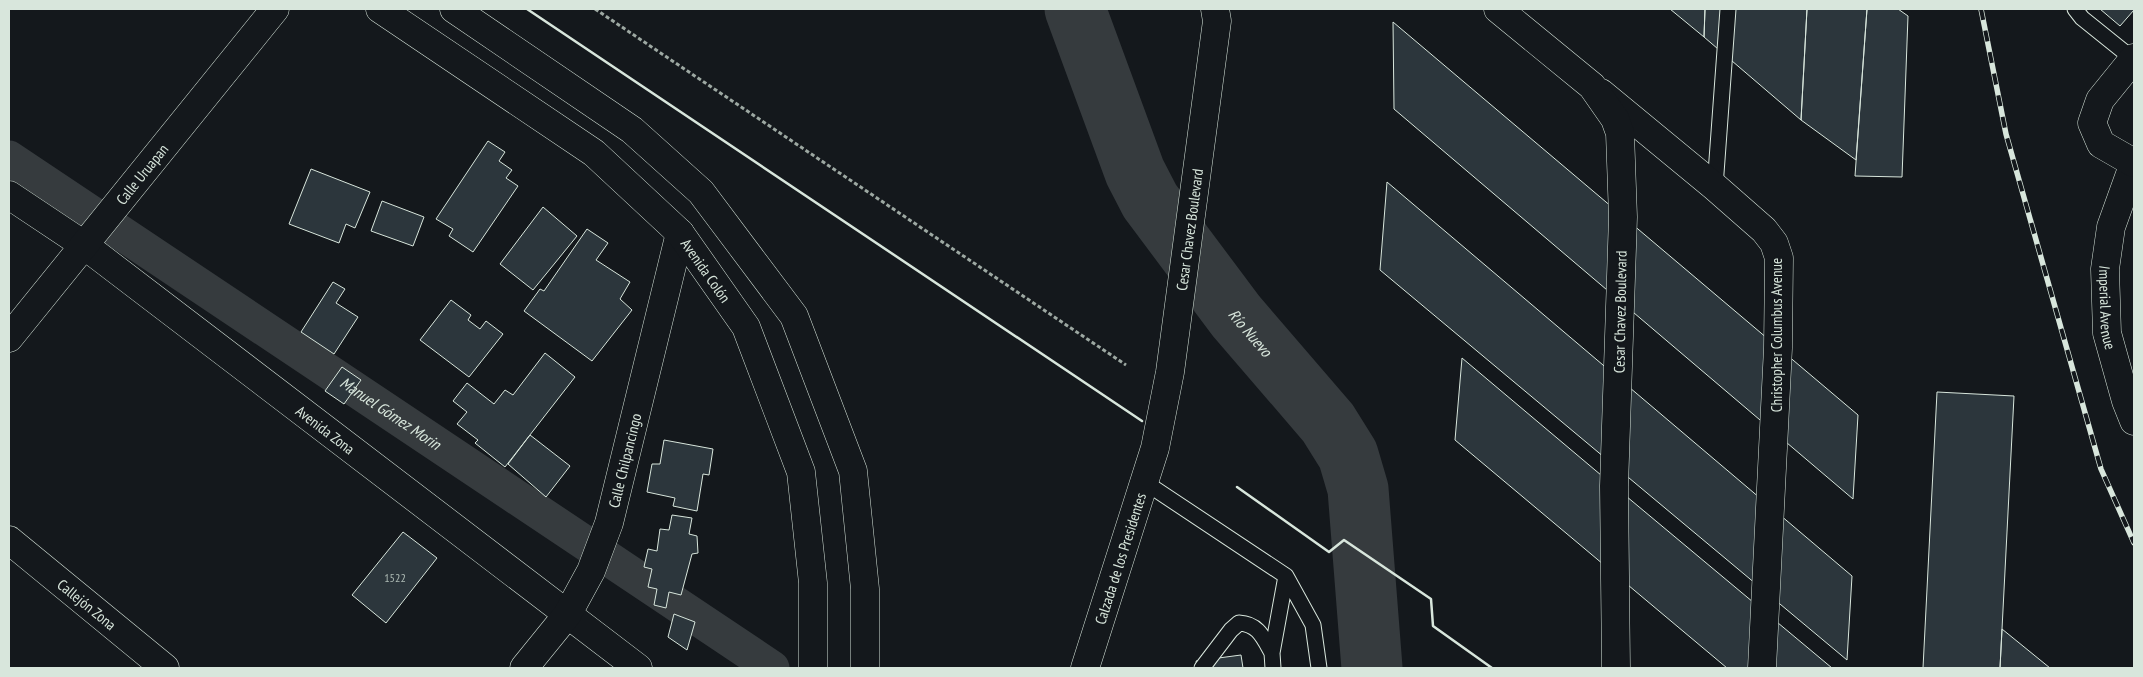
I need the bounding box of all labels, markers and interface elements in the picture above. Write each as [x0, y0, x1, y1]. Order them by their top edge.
street label: Calle Uruapan [111, 140, 172, 208]
street label: Cesar Chavez Boulevard [1172, 168, 1207, 292]
street label: Avenida Colón [677, 235, 735, 306]
street label: Cesar Chavez Boulevard [1609, 251, 1631, 373]
street label: Christopher Columbus Avenue [1767, 258, 1786, 412]
street label: Imperial Avenue [2096, 264, 2121, 351]
water label: Río Nuevo [1224, 305, 1277, 362]
water label: Manuel Gómez Morin [336, 372, 446, 454]
street label: Avenida Zona [292, 401, 359, 458]
street label: Calle Chilpancingo [604, 411, 645, 510]
street label: Calzada de los Presidentes [1090, 490, 1150, 627]
house number: 1522 [384, 570, 406, 585]
street label: Callejón Zona [54, 574, 120, 634]

